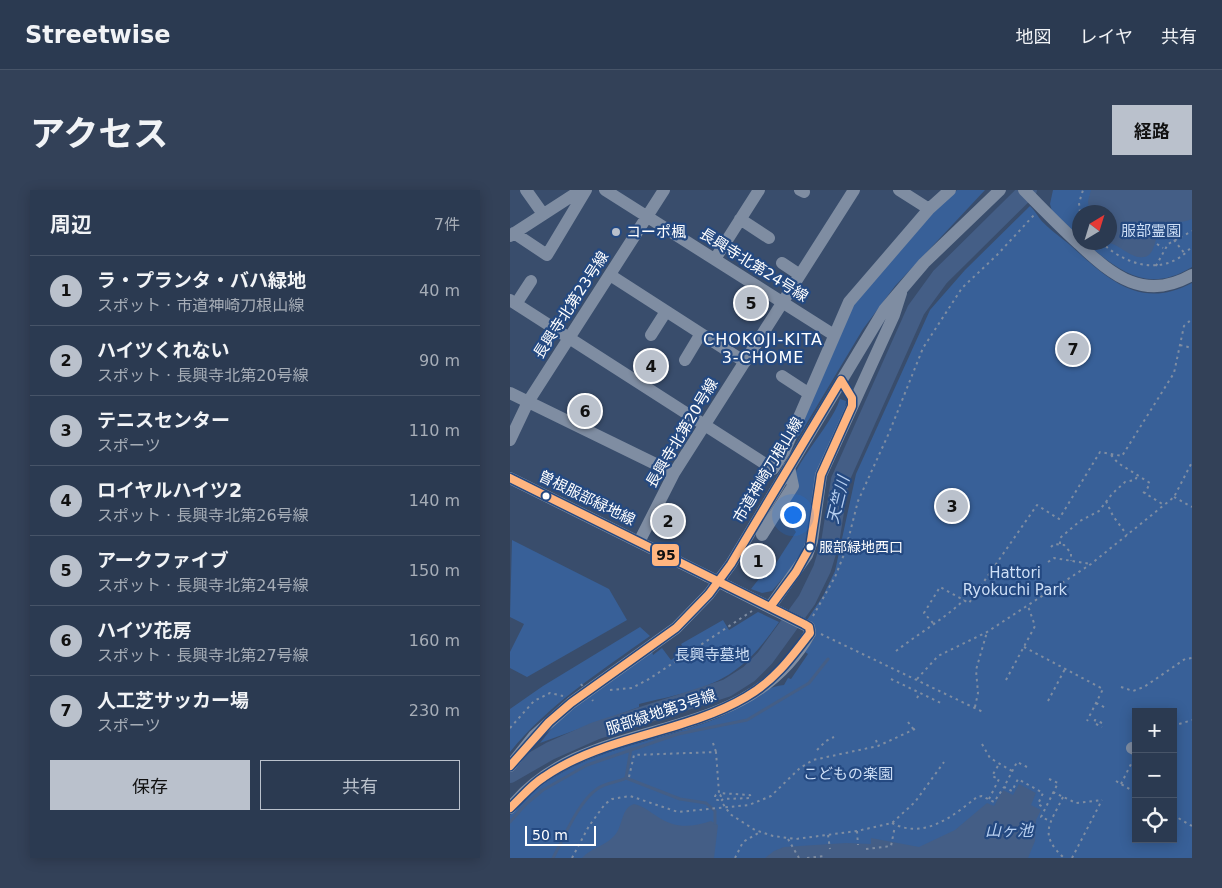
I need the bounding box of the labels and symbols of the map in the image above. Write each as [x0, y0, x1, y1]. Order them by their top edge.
north arrow [1072, 205, 1117, 250]
park label: 服部霊園 [1121, 222, 1181, 240]
place label: コーポ楓 [626, 223, 686, 241]
street label: 長興寺北第24号線 [697, 224, 811, 306]
marker: コーポ楓 [610, 226, 622, 238]
street label: 長興寺北第23号線 [530, 248, 612, 362]
pin: 5 [735, 284, 767, 322]
district label: CHOKOJI-KITA 3-CHOME [703, 330, 823, 367]
pin: 7 [1057, 330, 1089, 368]
pin: 4 [635, 347, 667, 385]
street label: 長興寺北第20号線 [642, 375, 722, 491]
pin: 6 [569, 392, 601, 430]
street label: 市道神崎刀根山線 [729, 414, 807, 526]
street label: 曽根服部緑地線 [536, 467, 638, 529]
water label: 天竺川 [823, 472, 854, 526]
pin: 3 [936, 487, 968, 525]
unlabelled marker [541, 491, 551, 501]
pin: 2 [652, 502, 684, 540]
your location [780, 502, 806, 528]
place label: 服部緑地西口 [819, 539, 903, 555]
pin: 1 [742, 542, 774, 580]
marker: 服部緑地西口 [805, 542, 815, 552]
line badge: 95 [651, 543, 680, 567]
text: 95 [656, 547, 676, 563]
park label: Hattori Ryokuchi Park [963, 564, 1068, 599]
park label: 長興寺墓地 [674, 646, 750, 664]
street label: 服部緑地第3号線 [604, 686, 718, 738]
park label: こどもの楽園 [803, 765, 893, 783]
water label: 山ヶ池 [985, 821, 1035, 840]
scale bar [525, 823, 596, 846]

